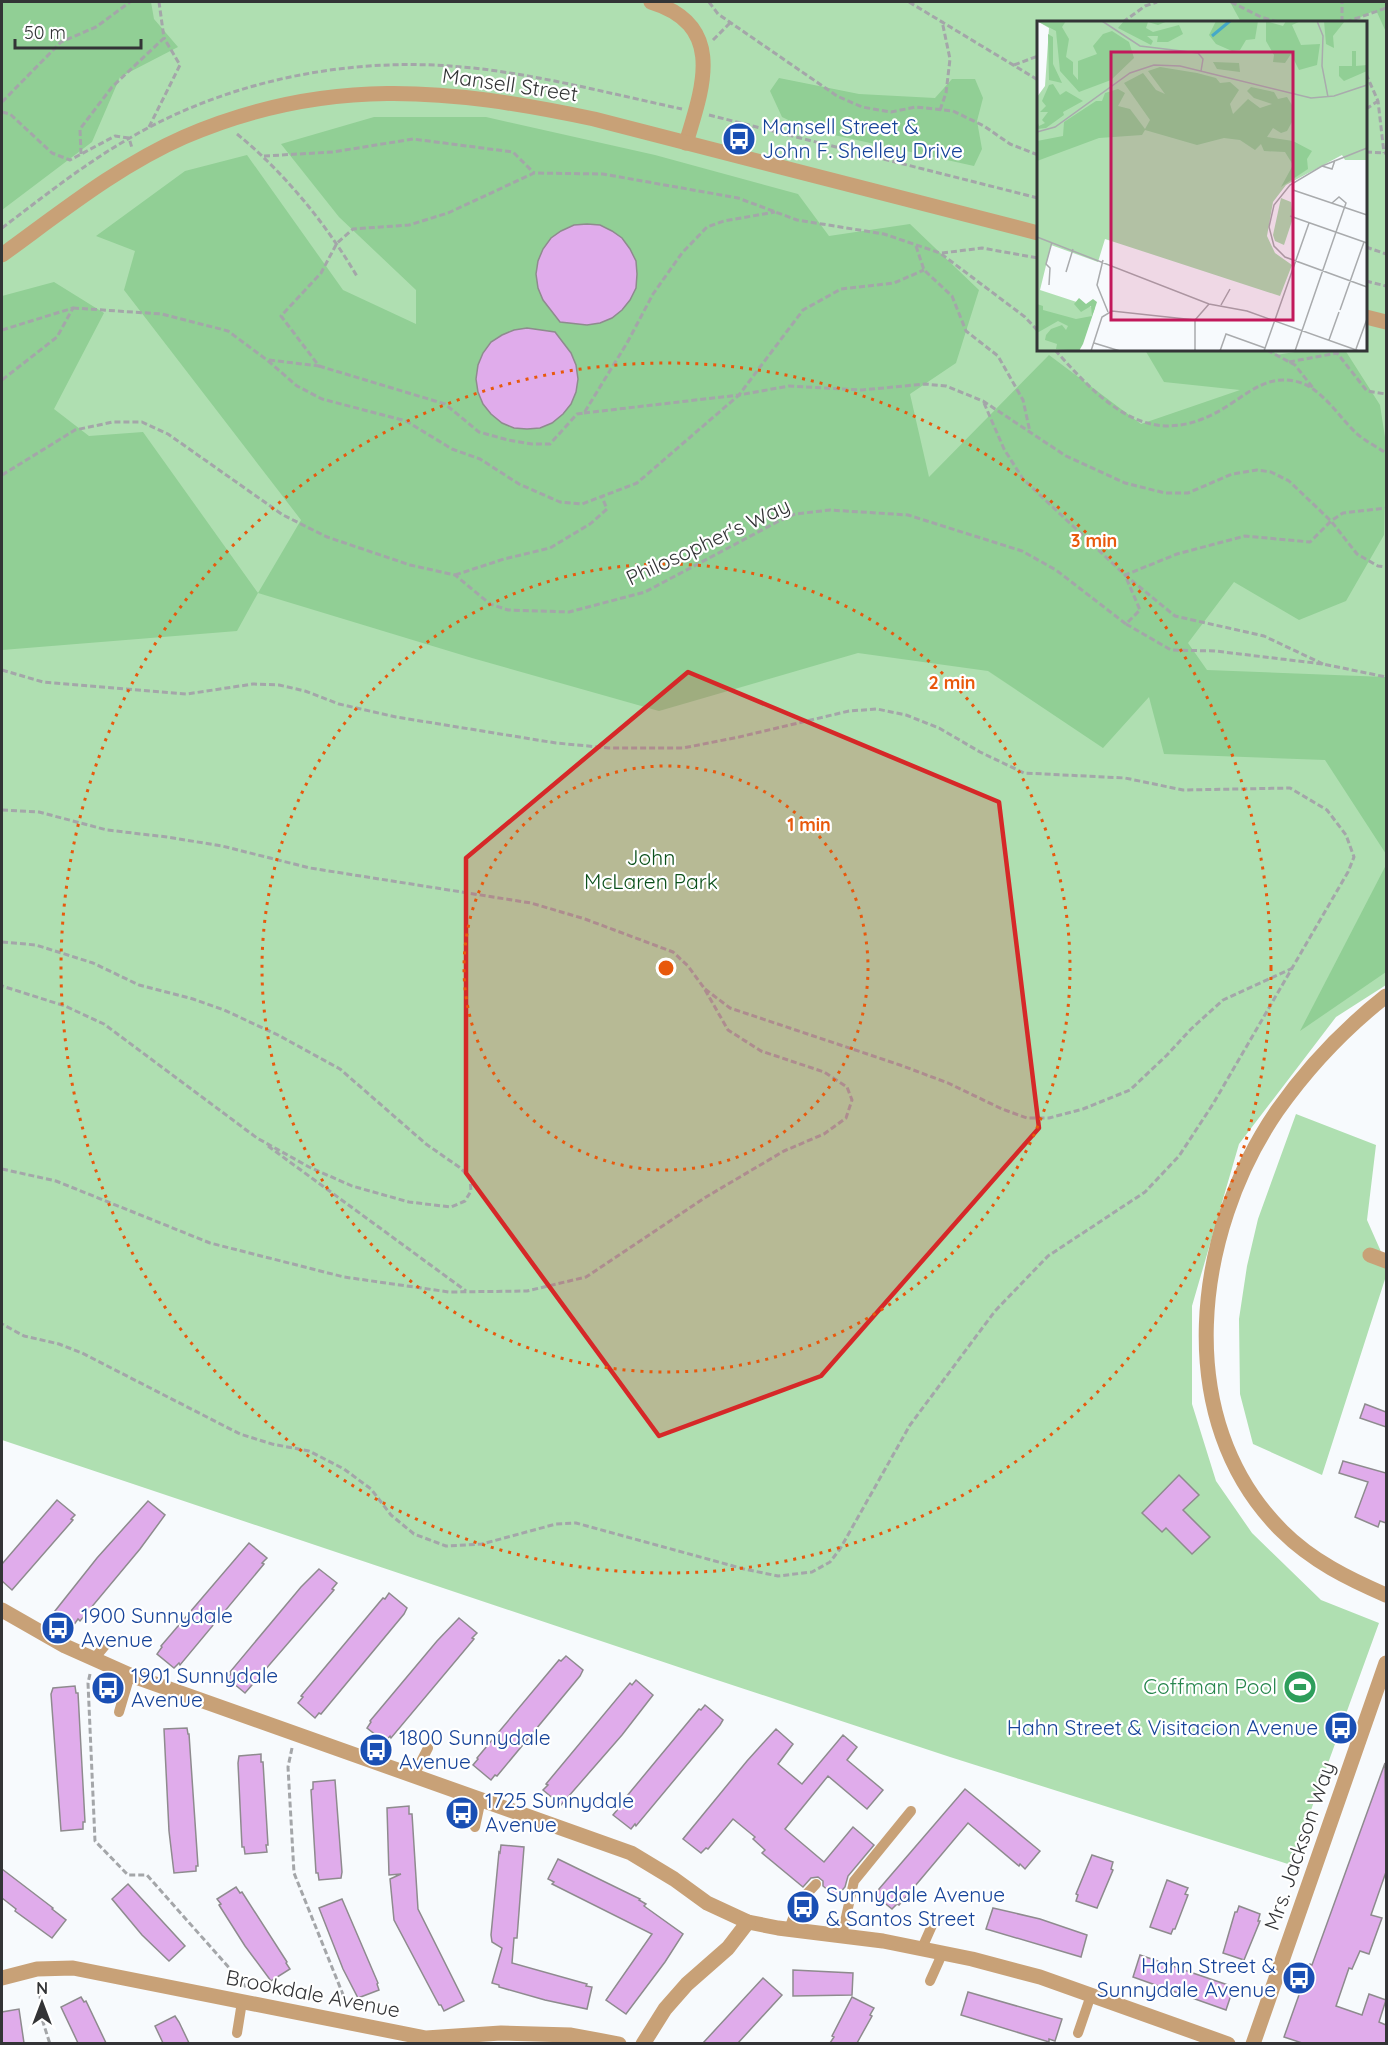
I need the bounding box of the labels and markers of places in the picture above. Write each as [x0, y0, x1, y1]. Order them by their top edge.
place label: Mansell Street & John F. Shelley Drive [762, 113, 963, 163]
bus stop icon: Mansell Street & John F. Shelley Drive [721, 121, 757, 157]
centre of rings [656, 958, 676, 978]
place label: 1900 Sunnydale Avenue [81, 1602, 233, 1652]
bus stop icon: 1900 Sunnydale Avenue [40, 1610, 76, 1646]
place label: 1901 Sunnydale Avenue [131, 1662, 278, 1712]
sports icon: Coffman Pool [1282, 1669, 1318, 1705]
bus stop icon: 1901 Sunnydale Avenue [90, 1670, 126, 1706]
place label: Coffman Pool [1143, 1673, 1277, 1699]
bus stop icon: Hahn Street & Visitacion Avenue [1323, 1710, 1359, 1746]
place label: Hahn Street & Visitacion Avenue [1007, 1714, 1318, 1740]
place label: 1800 Sunnydale Avenue [399, 1724, 551, 1774]
bus stop icon: 1800 Sunnydale Avenue [358, 1732, 394, 1768]
place label: 1725 Sunnydale Avenue [485, 1787, 634, 1837]
bus stop icon: 1725 Sunnydale Avenue [444, 1795, 480, 1831]
place label: Sunnydale Avenue & Santos Street [826, 1881, 1005, 1931]
bus stop icon: Sunnydale Avenue & Santos Street [785, 1889, 821, 1925]
place label: Hahn Street & Sunnydale Avenue [1097, 1952, 1276, 2002]
bus stop icon: Hahn Street & Sunnydale Avenue [1281, 1960, 1317, 1996]

